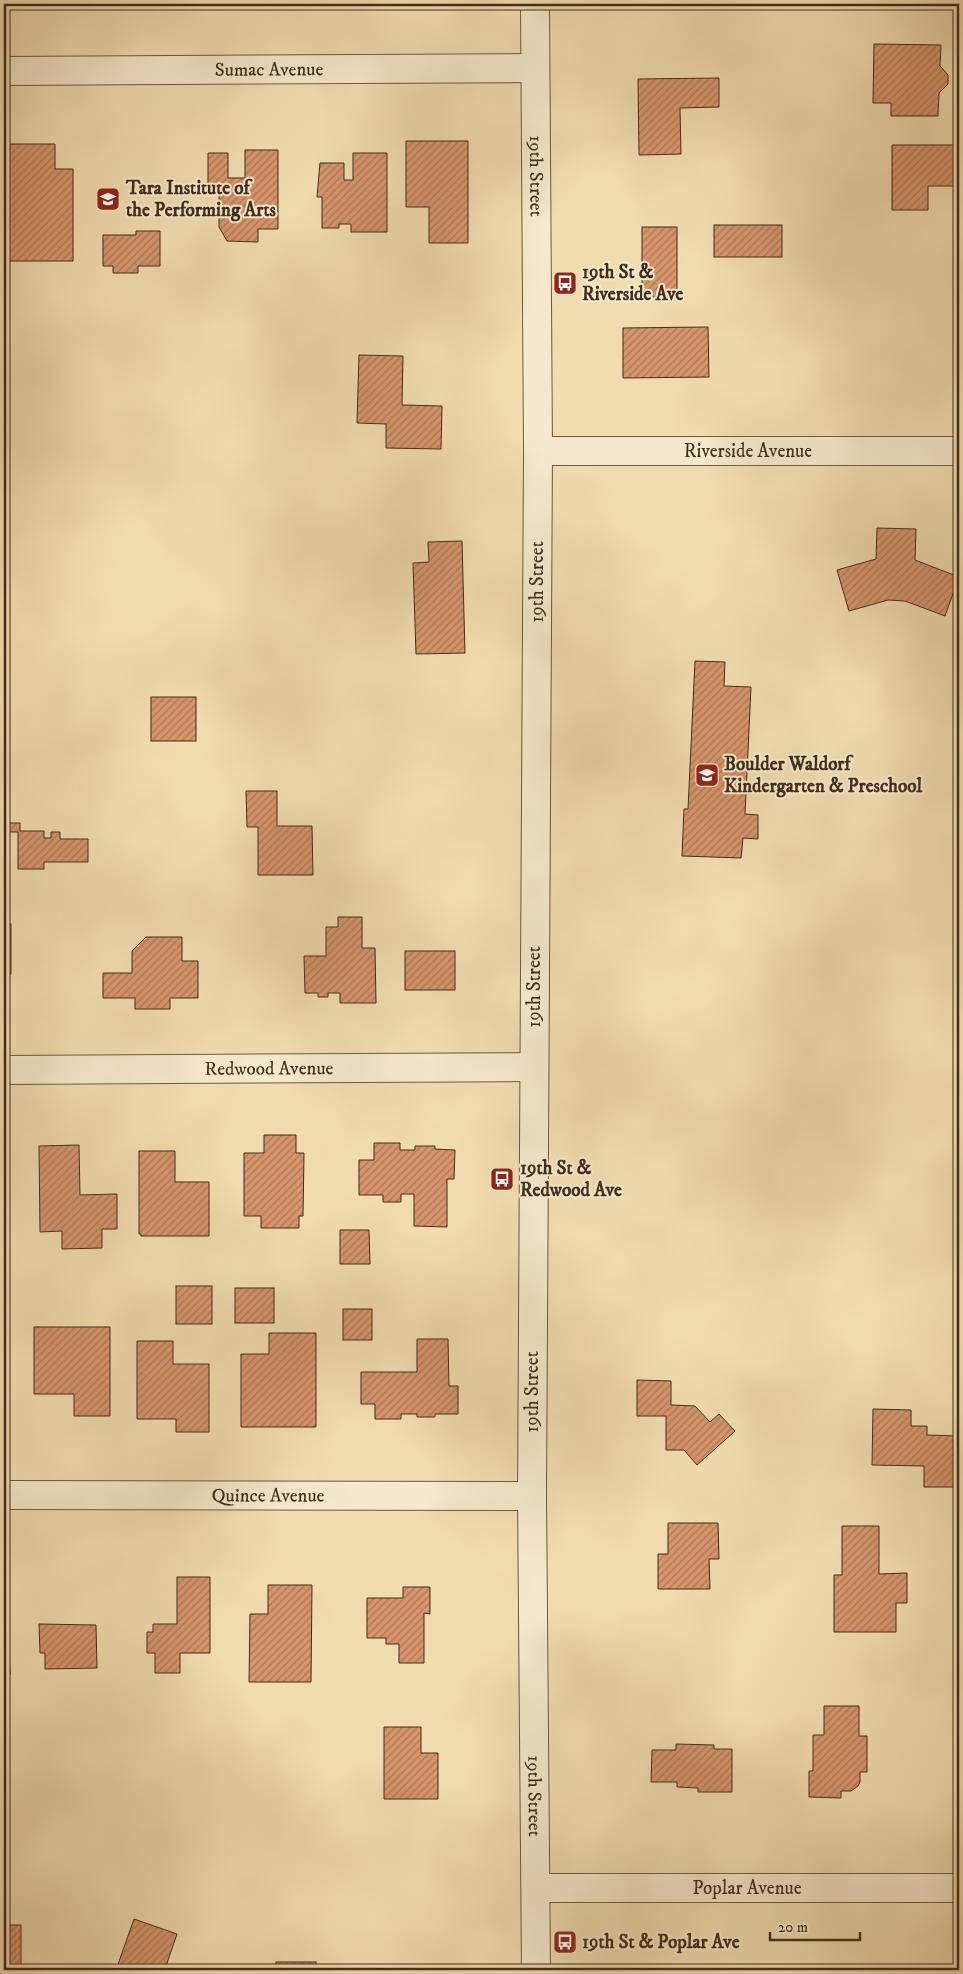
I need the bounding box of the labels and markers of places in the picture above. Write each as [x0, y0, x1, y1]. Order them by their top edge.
place label: Tara Institute of the Performing Arts [125, 177, 277, 222]
school or university icon: Tara Institute of the Performing Arts [95, 186, 121, 212]
place label: 19th St & Riverside Ave [582, 261, 683, 306]
bus stop icon: 19th St & Riverside Ave [552, 270, 578, 296]
place label: Boulder Waldorf Kindergarten & Preschool [724, 753, 922, 798]
school or university icon: Boulder Waldorf Kindergarten & Preschool [694, 762, 720, 788]
place label: 19th St & Redwood Ave [520, 1157, 622, 1202]
bus stop icon: 19th St & Redwood Ave [489, 1166, 515, 1192]
bus stop icon: 19th St & Poplar Ave [552, 1929, 578, 1955]
place label: 19th St & Poplar Ave [582, 1931, 740, 1954]

